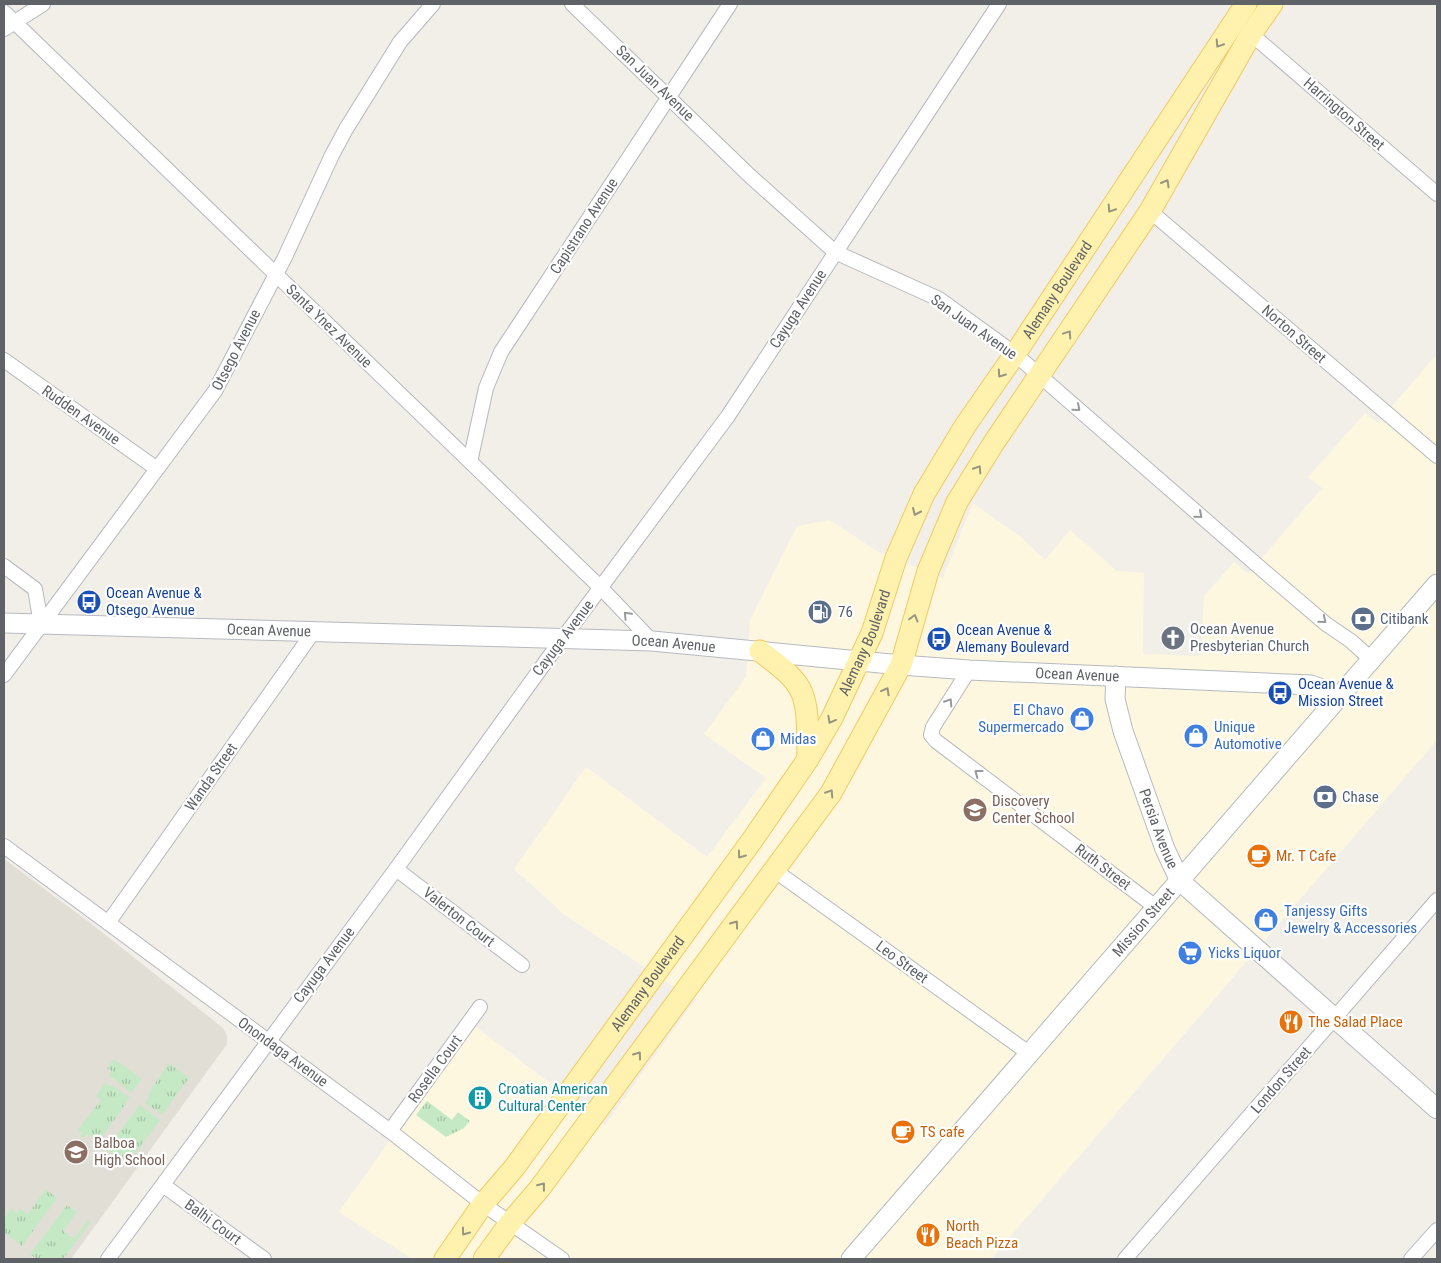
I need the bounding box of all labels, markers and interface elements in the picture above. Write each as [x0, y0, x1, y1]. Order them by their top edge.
one-way arrow [1216, 39, 1225, 48]
street label: San Juan Avenue [612, 41, 698, 125]
street label: Harrington Street [1300, 74, 1388, 154]
street label: Capistrano Avenue [546, 175, 622, 277]
one-way arrow [1159, 180, 1169, 189]
one-way arrow [1107, 204, 1117, 213]
street label: Alemany Boulevard [1019, 238, 1096, 342]
street label: Cayuga Avenue [766, 266, 830, 352]
street label: Santa Ynez Avenue [282, 280, 376, 372]
street label: San Juan Avenue [927, 291, 1021, 363]
street label: Norton Street [1258, 301, 1330, 367]
street label: Otsego Avenue [208, 306, 264, 394]
one-way arrow [1062, 330, 1071, 340]
one-way arrow [998, 368, 1007, 378]
street label: Rudden Avenue [39, 382, 123, 448]
one-way arrow [1071, 402, 1080, 411]
one-way arrow [971, 466, 981, 475]
one-way arrow [912, 507, 923, 516]
one-way arrow [1194, 509, 1203, 518]
place label: Ocean Avenue & Otsego Avenue [106, 584, 202, 619]
street label: Alemany Boulevard [835, 587, 894, 699]
bus stop icon: Ocean Avenue & Otsego Avenue [76, 589, 102, 615]
street label: Cayuga Avenue [529, 597, 597, 679]
fuel station icon: 76 [807, 599, 833, 625]
place label: 76 [838, 603, 853, 621]
bank icon: Citibank [1350, 606, 1376, 632]
place label: Citibank [1380, 610, 1429, 628]
one-way arrow [623, 611, 632, 620]
one-way arrow [909, 614, 919, 623]
one-way arrow [1317, 615, 1326, 624]
street label: Ocean Avenue [227, 620, 311, 641]
place label: Ocean Avenue Presbyterian Church [1190, 620, 1309, 655]
place label: Ocean Avenue & Alemany Boulevard [956, 621, 1069, 656]
church icon: Ocean Avenue Presbyterian Church [1160, 625, 1186, 651]
bus stop icon: Ocean Avenue & Alemany Boulevard [926, 626, 952, 652]
street label: Ocean Avenue [631, 631, 716, 656]
street label: Ocean Avenue [1035, 664, 1120, 686]
place label: Ocean Avenue & Mission Street [1298, 675, 1394, 710]
bus stop icon: Ocean Avenue & Mission Street [1267, 680, 1293, 706]
one-way arrow [880, 688, 890, 697]
one-way arrow [943, 698, 952, 708]
place label: El Chavo Supermercado [978, 701, 1064, 736]
shop icon: El Chavo Supermercado [1069, 706, 1095, 732]
one-way arrow [827, 715, 837, 724]
place label: Unique Automotive [1214, 718, 1282, 753]
shop icon: Unique Automotive [1183, 723, 1209, 749]
shop icon: Midas [750, 726, 776, 752]
place label: Midas [780, 730, 816, 748]
street label: Wanda Street [181, 740, 241, 814]
one-way arrow [974, 770, 984, 779]
bank icon: Chase [1312, 784, 1338, 810]
street label: Persia Avenue [1135, 786, 1182, 872]
place label: Chase [1342, 788, 1379, 806]
one-way arrow [824, 789, 834, 798]
place label: Discovery Center School [992, 792, 1075, 827]
school or university icon: Discovery Center School [962, 797, 988, 823]
street label: Ruth Street [1071, 840, 1135, 894]
cafe icon: Mr. T Cafe [1246, 843, 1272, 869]
place label: Mr. T Cafe [1276, 847, 1336, 865]
one-way arrow [738, 849, 747, 859]
street label: Valerton Court [420, 883, 498, 951]
street label: Mission Street [1109, 884, 1178, 960]
place label: Tanjessy Gifts Jewelry & Accessories [1284, 902, 1417, 937]
shop icon: Tanjessy Gifts Jewelry & Accessories [1253, 907, 1279, 933]
one-way arrow [729, 921, 737, 930]
street label: Cayuga Avenue [290, 924, 358, 1006]
street label: Alemany Boulevard [607, 933, 688, 1035]
street label: Leo Street [872, 937, 932, 987]
supermarket icon: Yicks Liquor [1177, 940, 1203, 966]
place label: Yicks Liquor [1208, 944, 1281, 962]
restaurant icon: The Salad Place [1278, 1009, 1304, 1035]
street label: Onondaga Avenue [234, 1013, 332, 1091]
place label: The Salad Place [1308, 1013, 1403, 1031]
street label: Rosella Court [404, 1032, 466, 1106]
street label: London Street [1247, 1043, 1315, 1117]
one-way arrow [632, 1051, 641, 1061]
place label: Croatian American Cultural Center [498, 1080, 608, 1115]
building icon: Croatian American Cultural Center [467, 1085, 493, 1111]
cafe icon: TS cafe [890, 1119, 916, 1145]
place label: TS cafe [920, 1123, 965, 1141]
place label: Balboa High School [94, 1134, 165, 1169]
school or university icon: Balboa High School [63, 1139, 89, 1165]
one-way arrow [536, 1183, 544, 1192]
street label: Balhi Court [181, 1195, 245, 1249]
place label: North Beach Pizza [946, 1217, 1018, 1252]
restaurant icon: North Beach Pizza [915, 1222, 941, 1248]
one-way arrow [462, 1226, 470, 1235]

